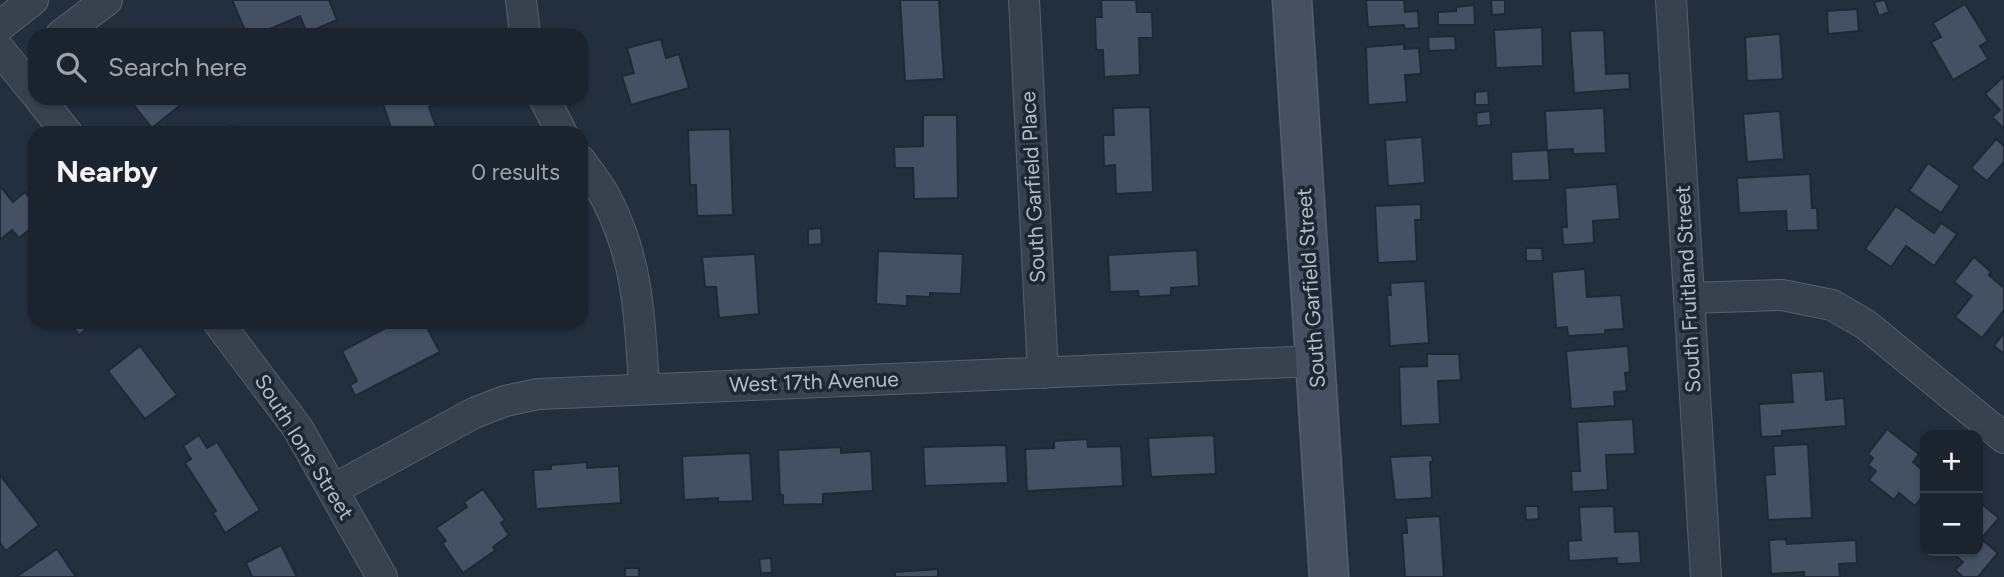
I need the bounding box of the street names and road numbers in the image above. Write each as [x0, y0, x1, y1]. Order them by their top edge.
street label: South Garfield Place [1015, 91, 1050, 284]
street label: South Fruitland Street [1670, 185, 1705, 393]
street label: South Garfield Street [1291, 187, 1330, 389]
street label: West 17th Avenue [729, 366, 899, 397]
street label: South Ione Street [250, 369, 359, 524]

